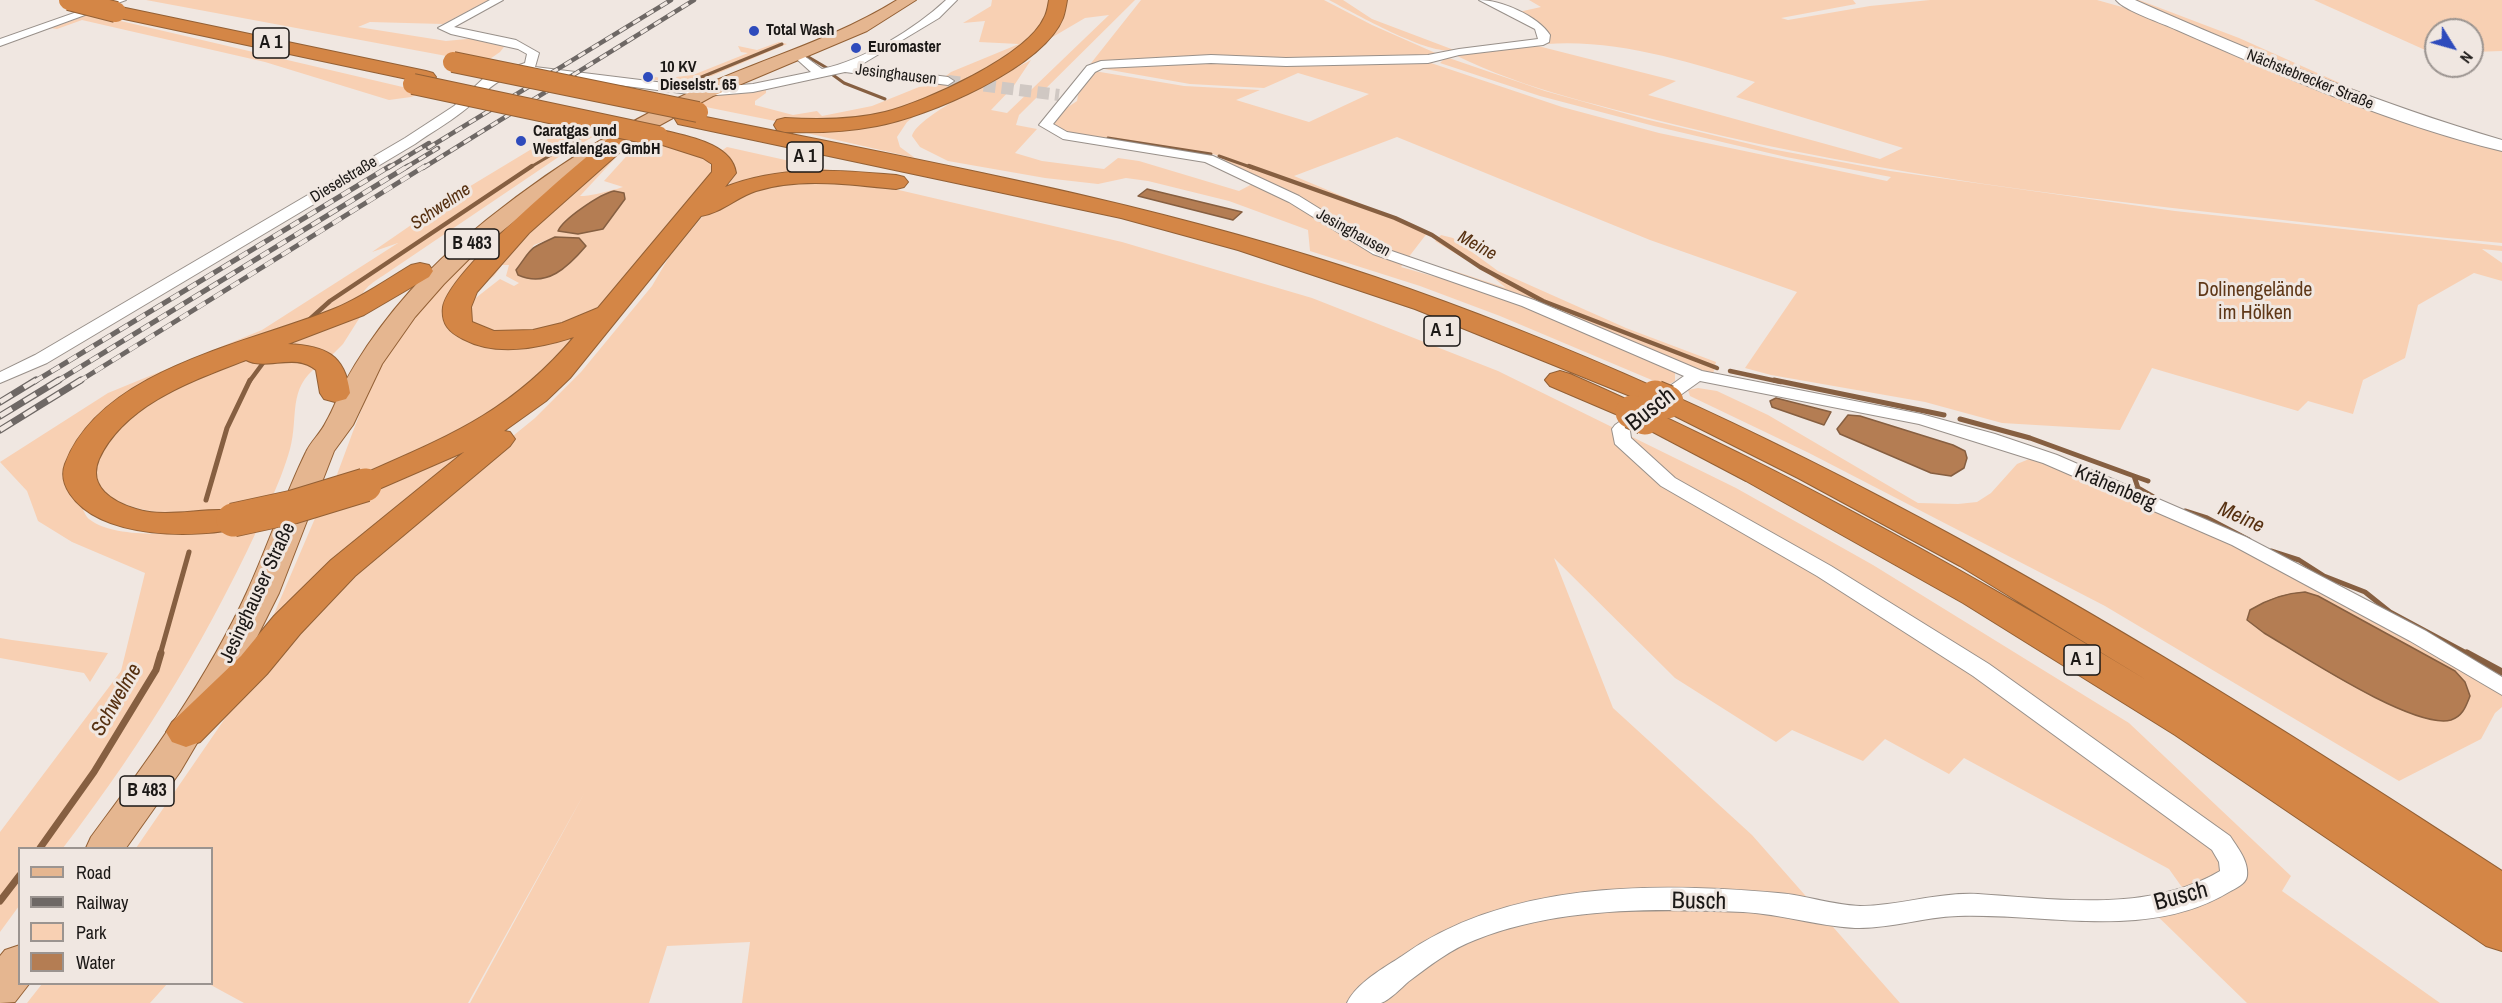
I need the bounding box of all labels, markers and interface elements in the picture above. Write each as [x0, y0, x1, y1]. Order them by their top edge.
north arrow [2424, 18, 2484, 78]
place label: Total Wash [766, 21, 835, 41]
marker: Total Wash [747, 24, 761, 38]
road number: A 1 [253, 28, 289, 58]
place label: Euromaster [868, 38, 941, 58]
marker: Euromaster [849, 41, 863, 55]
street label: Nächstebrecker Straße [2244, 46, 2376, 114]
text: N [2455, 47, 2478, 68]
place label: 10 KV Dieselstr. 65 [660, 58, 737, 96]
street label: Jesinghausen [854, 60, 938, 90]
marker: 10 KV Dieselstr. 65 [641, 70, 655, 84]
place label: Caratgas und Westfalengas GmbH [533, 122, 660, 160]
marker: Caratgas und Westfalengas GmbH [514, 134, 528, 148]
road number: A 1 [787, 142, 823, 172]
street label: Dieselstraße [307, 153, 381, 207]
water label: Schwelme [407, 179, 475, 235]
street label: Jesinghausen [1313, 205, 1393, 261]
water label: Meine [1454, 227, 1500, 265]
road number: B 483 [445, 229, 499, 259]
park label: Dolinengelände im Hölken [2198, 279, 2312, 326]
road number: A 1 [1424, 316, 1460, 346]
street label: Busch [1621, 382, 1681, 438]
street label: Krähenberg [2071, 460, 2159, 516]
water label: Meine [2214, 497, 2268, 539]
street label: Jesinghauser Straße [215, 519, 301, 667]
road number: A 1 [2064, 645, 2100, 675]
water label: Schwelme [86, 659, 148, 741]
road number: B 483 [120, 776, 174, 806]
legend [18, 847, 213, 985]
text: Road [76, 860, 111, 885]
street label: Busch [2151, 876, 2211, 918]
street label: Busch [1671, 887, 1727, 917]
text: Railway [76, 890, 129, 915]
text: Park [76, 920, 106, 945]
text: Water [76, 950, 115, 975]

